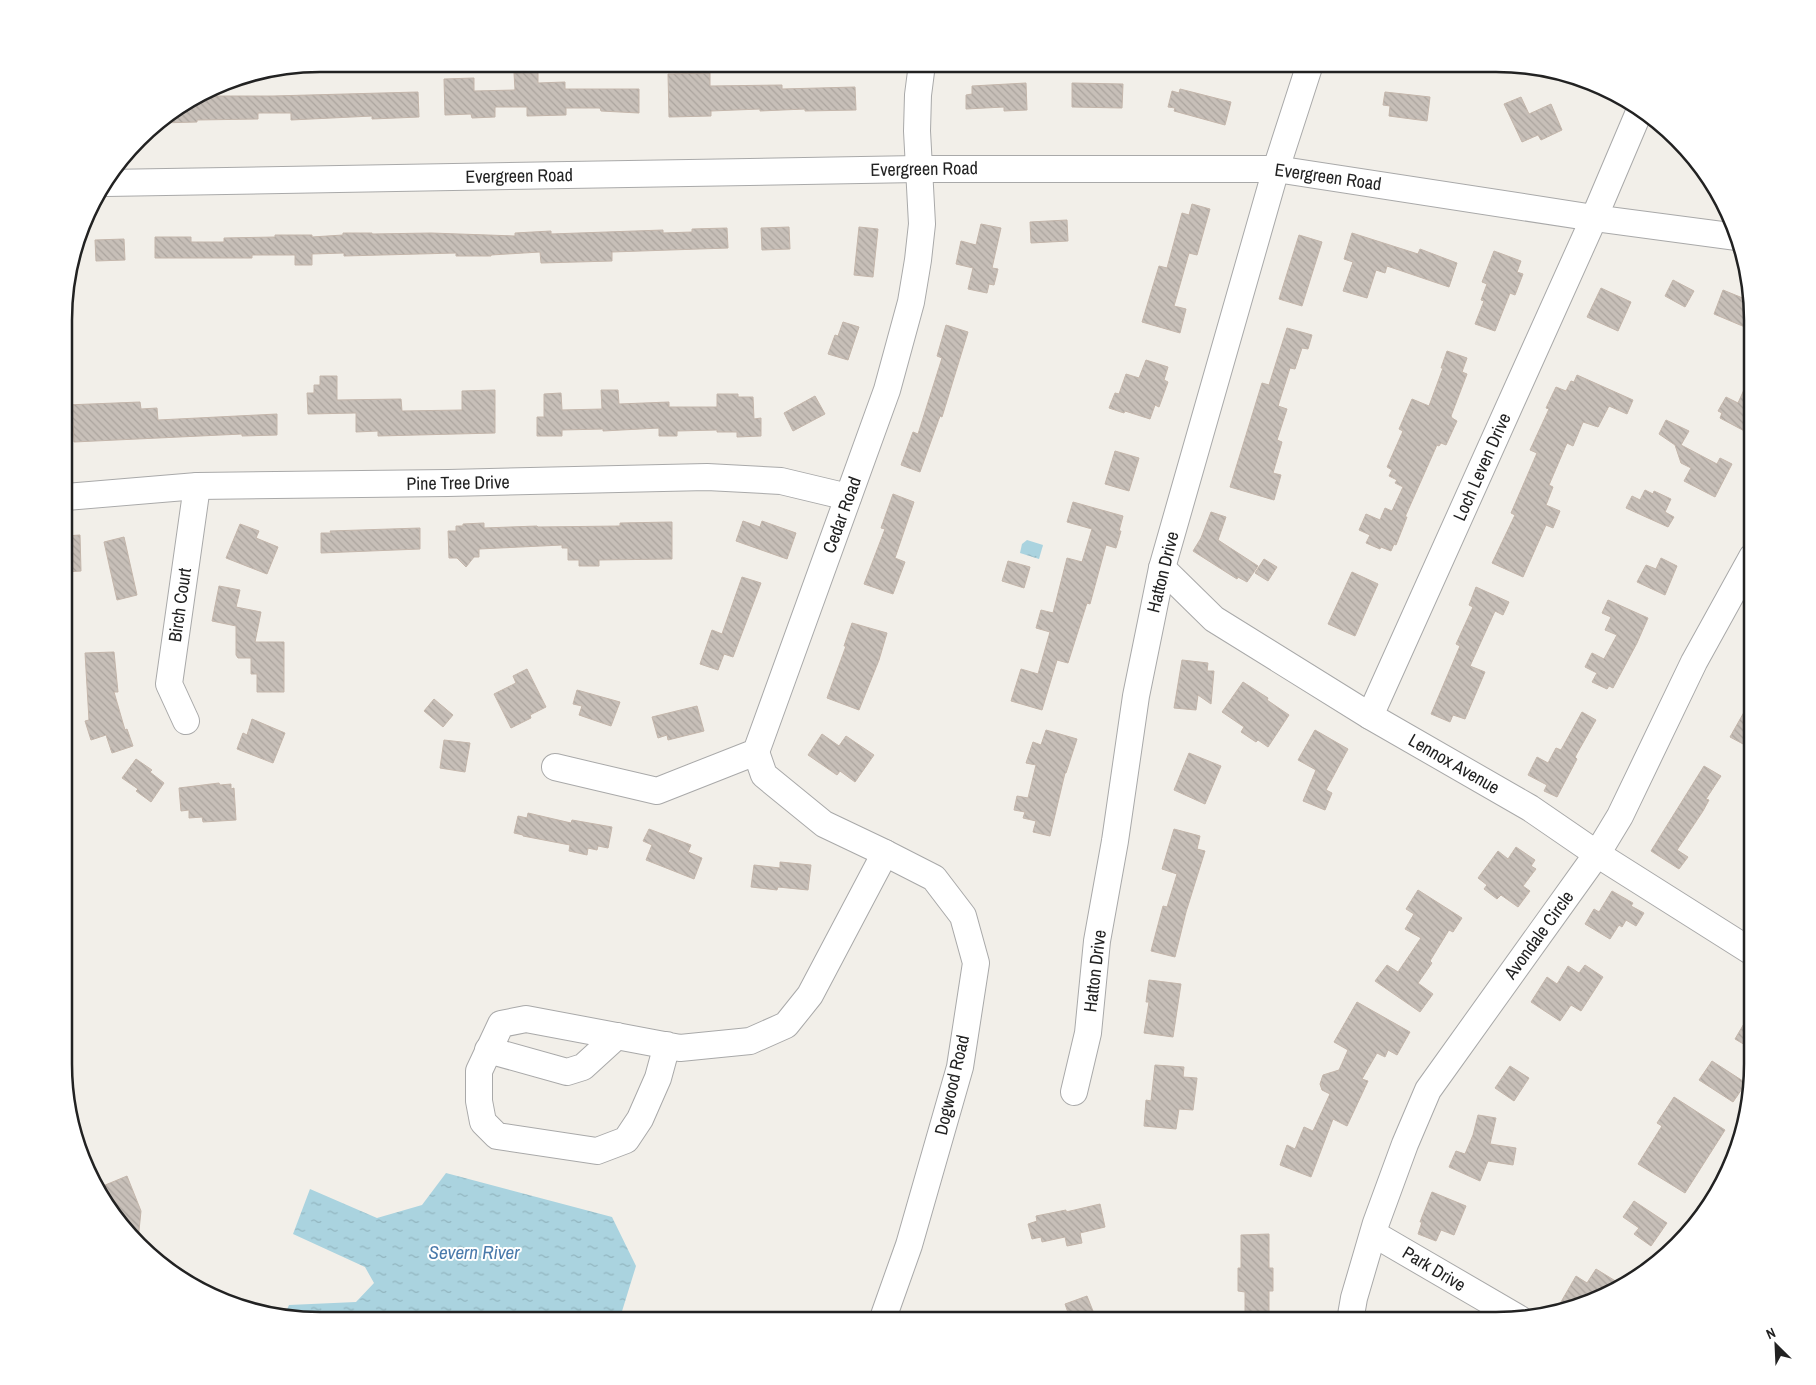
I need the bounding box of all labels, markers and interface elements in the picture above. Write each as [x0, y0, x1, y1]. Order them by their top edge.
street label: Evergreen Road [870, 155, 978, 182]
street label: Evergreen Road [1273, 157, 1383, 196]
street label: Evergreen Road [465, 162, 573, 189]
street label: Loch Leven Drive [1447, 409, 1516, 525]
street label: Pine Tree Drive [406, 469, 510, 496]
street label: Cedar Road [816, 473, 867, 556]
street label: Hatton Drive [1140, 529, 1185, 615]
street label: Birch Court [162, 566, 197, 644]
street label: Lennox Avenue [1404, 727, 1504, 800]
street label: Avondale Circle [1497, 885, 1579, 985]
street label: Hatton Drive [1077, 928, 1112, 1014]
street label: Dogwood Road [928, 1033, 975, 1137]
water label: Severn River [429, 1239, 520, 1265]
street label: Park Drive [1398, 1240, 1471, 1297]
north arrow [1751, 1320, 1801, 1370]
text: N [1763, 1323, 1778, 1343]

